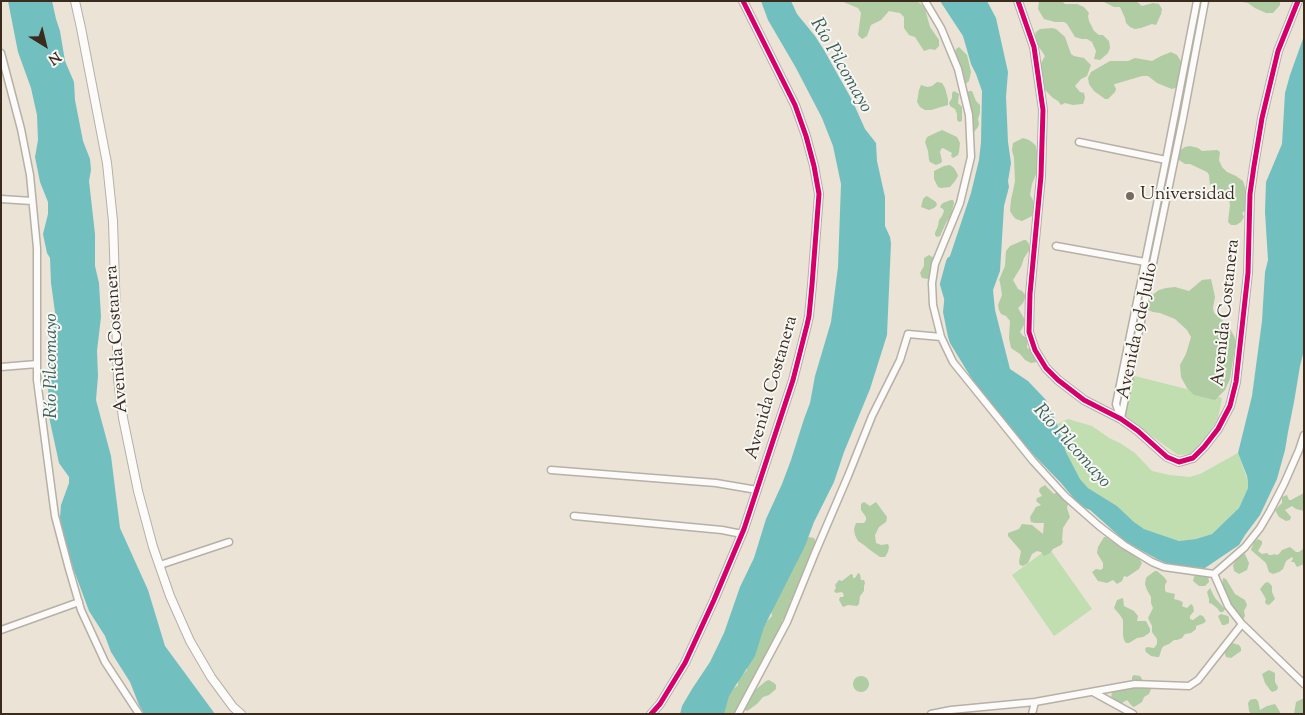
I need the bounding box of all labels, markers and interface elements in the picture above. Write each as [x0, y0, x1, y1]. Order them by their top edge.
water label: Río Pilcomayo [804, 15, 876, 117]
north arrow [20, 20, 70, 70]
text: N [43, 46, 64, 69]
place label: Universidad [1140, 185, 1235, 207]
marker: Universidad [1124, 190, 1136, 202]
street label: Avenida Costanera [1209, 238, 1245, 388]
street label: Avenida 9 de Julio [1114, 261, 1164, 401]
street label: Avenida Costanera [102, 264, 134, 414]
water label: Río Pilcomayo [42, 313, 64, 419]
street label: Avenida Costanera [742, 314, 804, 462]
water label: Río Pilcomayo [1027, 400, 1115, 494]

